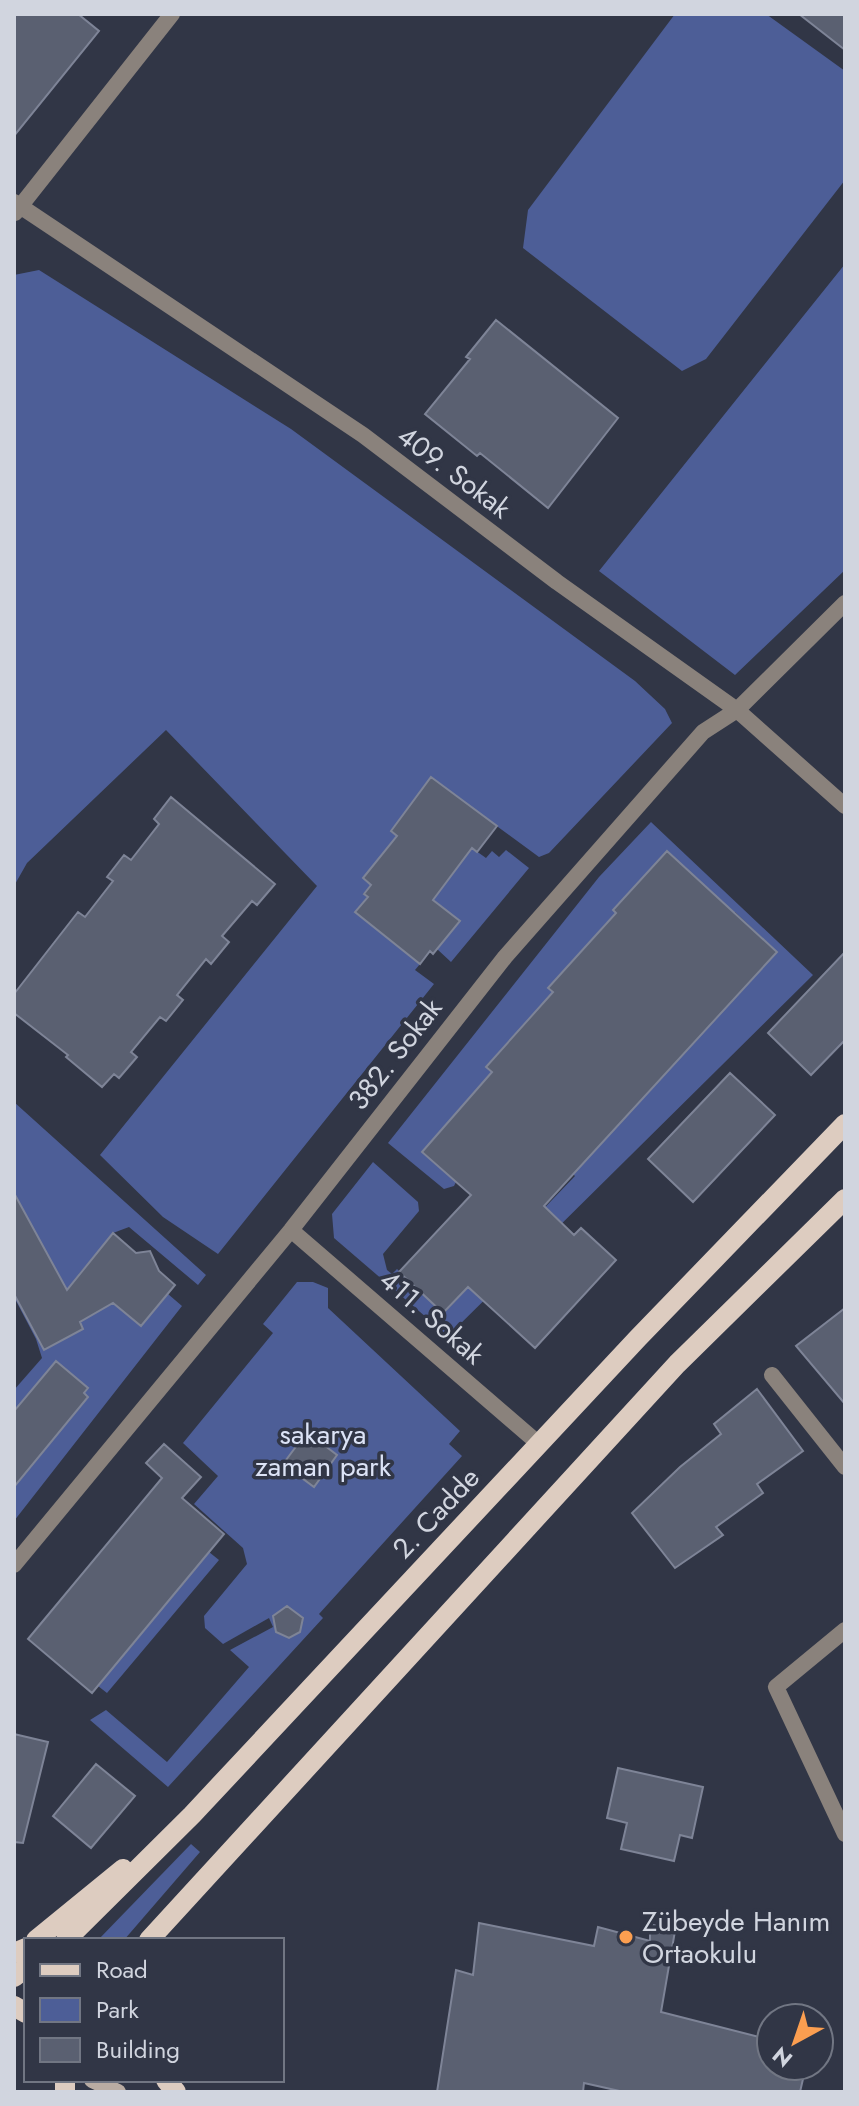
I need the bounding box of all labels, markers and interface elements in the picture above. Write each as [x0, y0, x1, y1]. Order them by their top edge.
street label: 409. Sokak [389, 416, 520, 529]
street label: 382. Sokak [338, 989, 452, 1119]
street label: 411. Sokak [371, 1260, 494, 1375]
park label: sakarya zaman park [255, 1414, 392, 1487]
street label: 2. Cadde [383, 1458, 489, 1568]
place label: Zübeyde Hanım Ortaokulu [642, 1901, 830, 1974]
marker: Zübeyde Hanım Ortaokulu [617, 1928, 635, 1946]
legend [24, 1938, 284, 2082]
text: Road [96, 1952, 148, 1987]
text: Park [96, 1992, 139, 2027]
north arrow [755, 2002, 835, 2082]
text: Building [96, 2032, 180, 2067]
text: N [765, 2039, 799, 2075]

